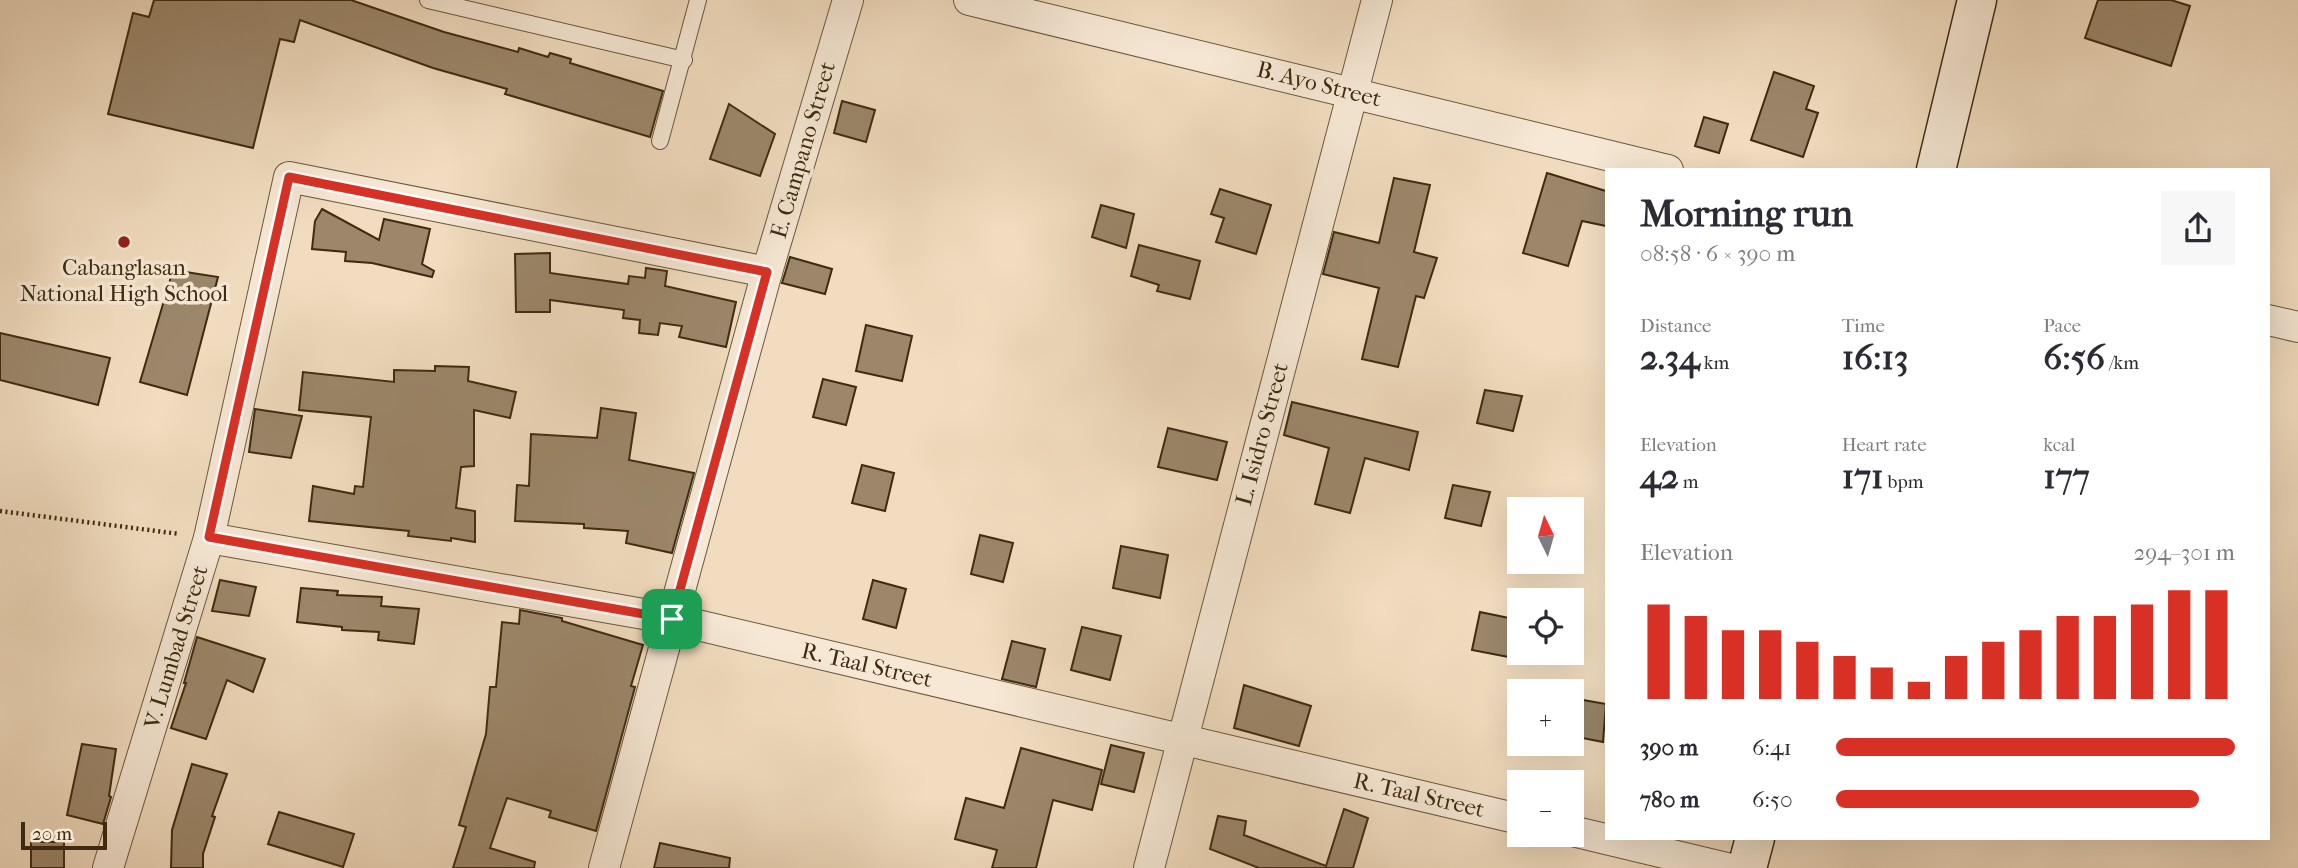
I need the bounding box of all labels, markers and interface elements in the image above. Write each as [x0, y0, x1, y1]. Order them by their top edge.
street label: B. Ayo Street [1254, 56, 1384, 112]
street label: E. Campano Street [765, 59, 841, 241]
text: Morning run [1640, 191, 1853, 236]
button: share [2161, 191, 2235, 265]
marker: Cabanglasan National High School [116, 234, 132, 250]
text: 08:58 · 6 × 390 m [1640, 240, 1795, 267]
place label: Cabanglasan National High School [20, 254, 229, 307]
text: Distance [1640, 315, 1711, 337]
text: Time [1842, 315, 1885, 337]
text: Pace [2043, 315, 2081, 337]
text: 2.34 [1640, 337, 1700, 378]
text: 16:13 [1842, 337, 1908, 378]
text: 6:56 [2043, 337, 2105, 378]
text: km [1700, 352, 1729, 374]
text: /km [2105, 352, 2139, 374]
street label: L. Isidro Street [1230, 360, 1294, 508]
text: Elevation [1640, 434, 1717, 456]
text: Heart rate [1842, 434, 1927, 456]
text: kcal [2043, 434, 2075, 456]
text: 42 [1640, 456, 1679, 497]
text: 171 [1842, 456, 1884, 497]
text: 177 [2043, 456, 2090, 497]
text: m [1679, 471, 1699, 493]
text: bpm [1884, 471, 1924, 493]
north arrow [1507, 497, 1584, 574]
map controls [1507, 497, 1584, 847]
text: Elevation [1640, 539, 1733, 566]
text: 294–301 m [2133, 539, 2235, 566]
street label: V. Lumbad Street [138, 562, 214, 733]
button: locate [1507, 588, 1584, 665]
pin [642, 589, 702, 649]
icon: arrive [653, 600, 691, 638]
street label: R. Taal Street [799, 637, 935, 693]
button: + [1507, 679, 1584, 756]
text: 390 m [1640, 734, 1698, 761]
text: 6:41 [1752, 734, 1792, 761]
street label: R. Taal Street [1351, 767, 1487, 823]
button: − [1507, 770, 1584, 847]
text: 780 m [1640, 786, 1699, 813]
text: 6:50 [1752, 786, 1793, 813]
scale bar [21, 819, 107, 851]
text: 20 m [32, 823, 72, 845]

